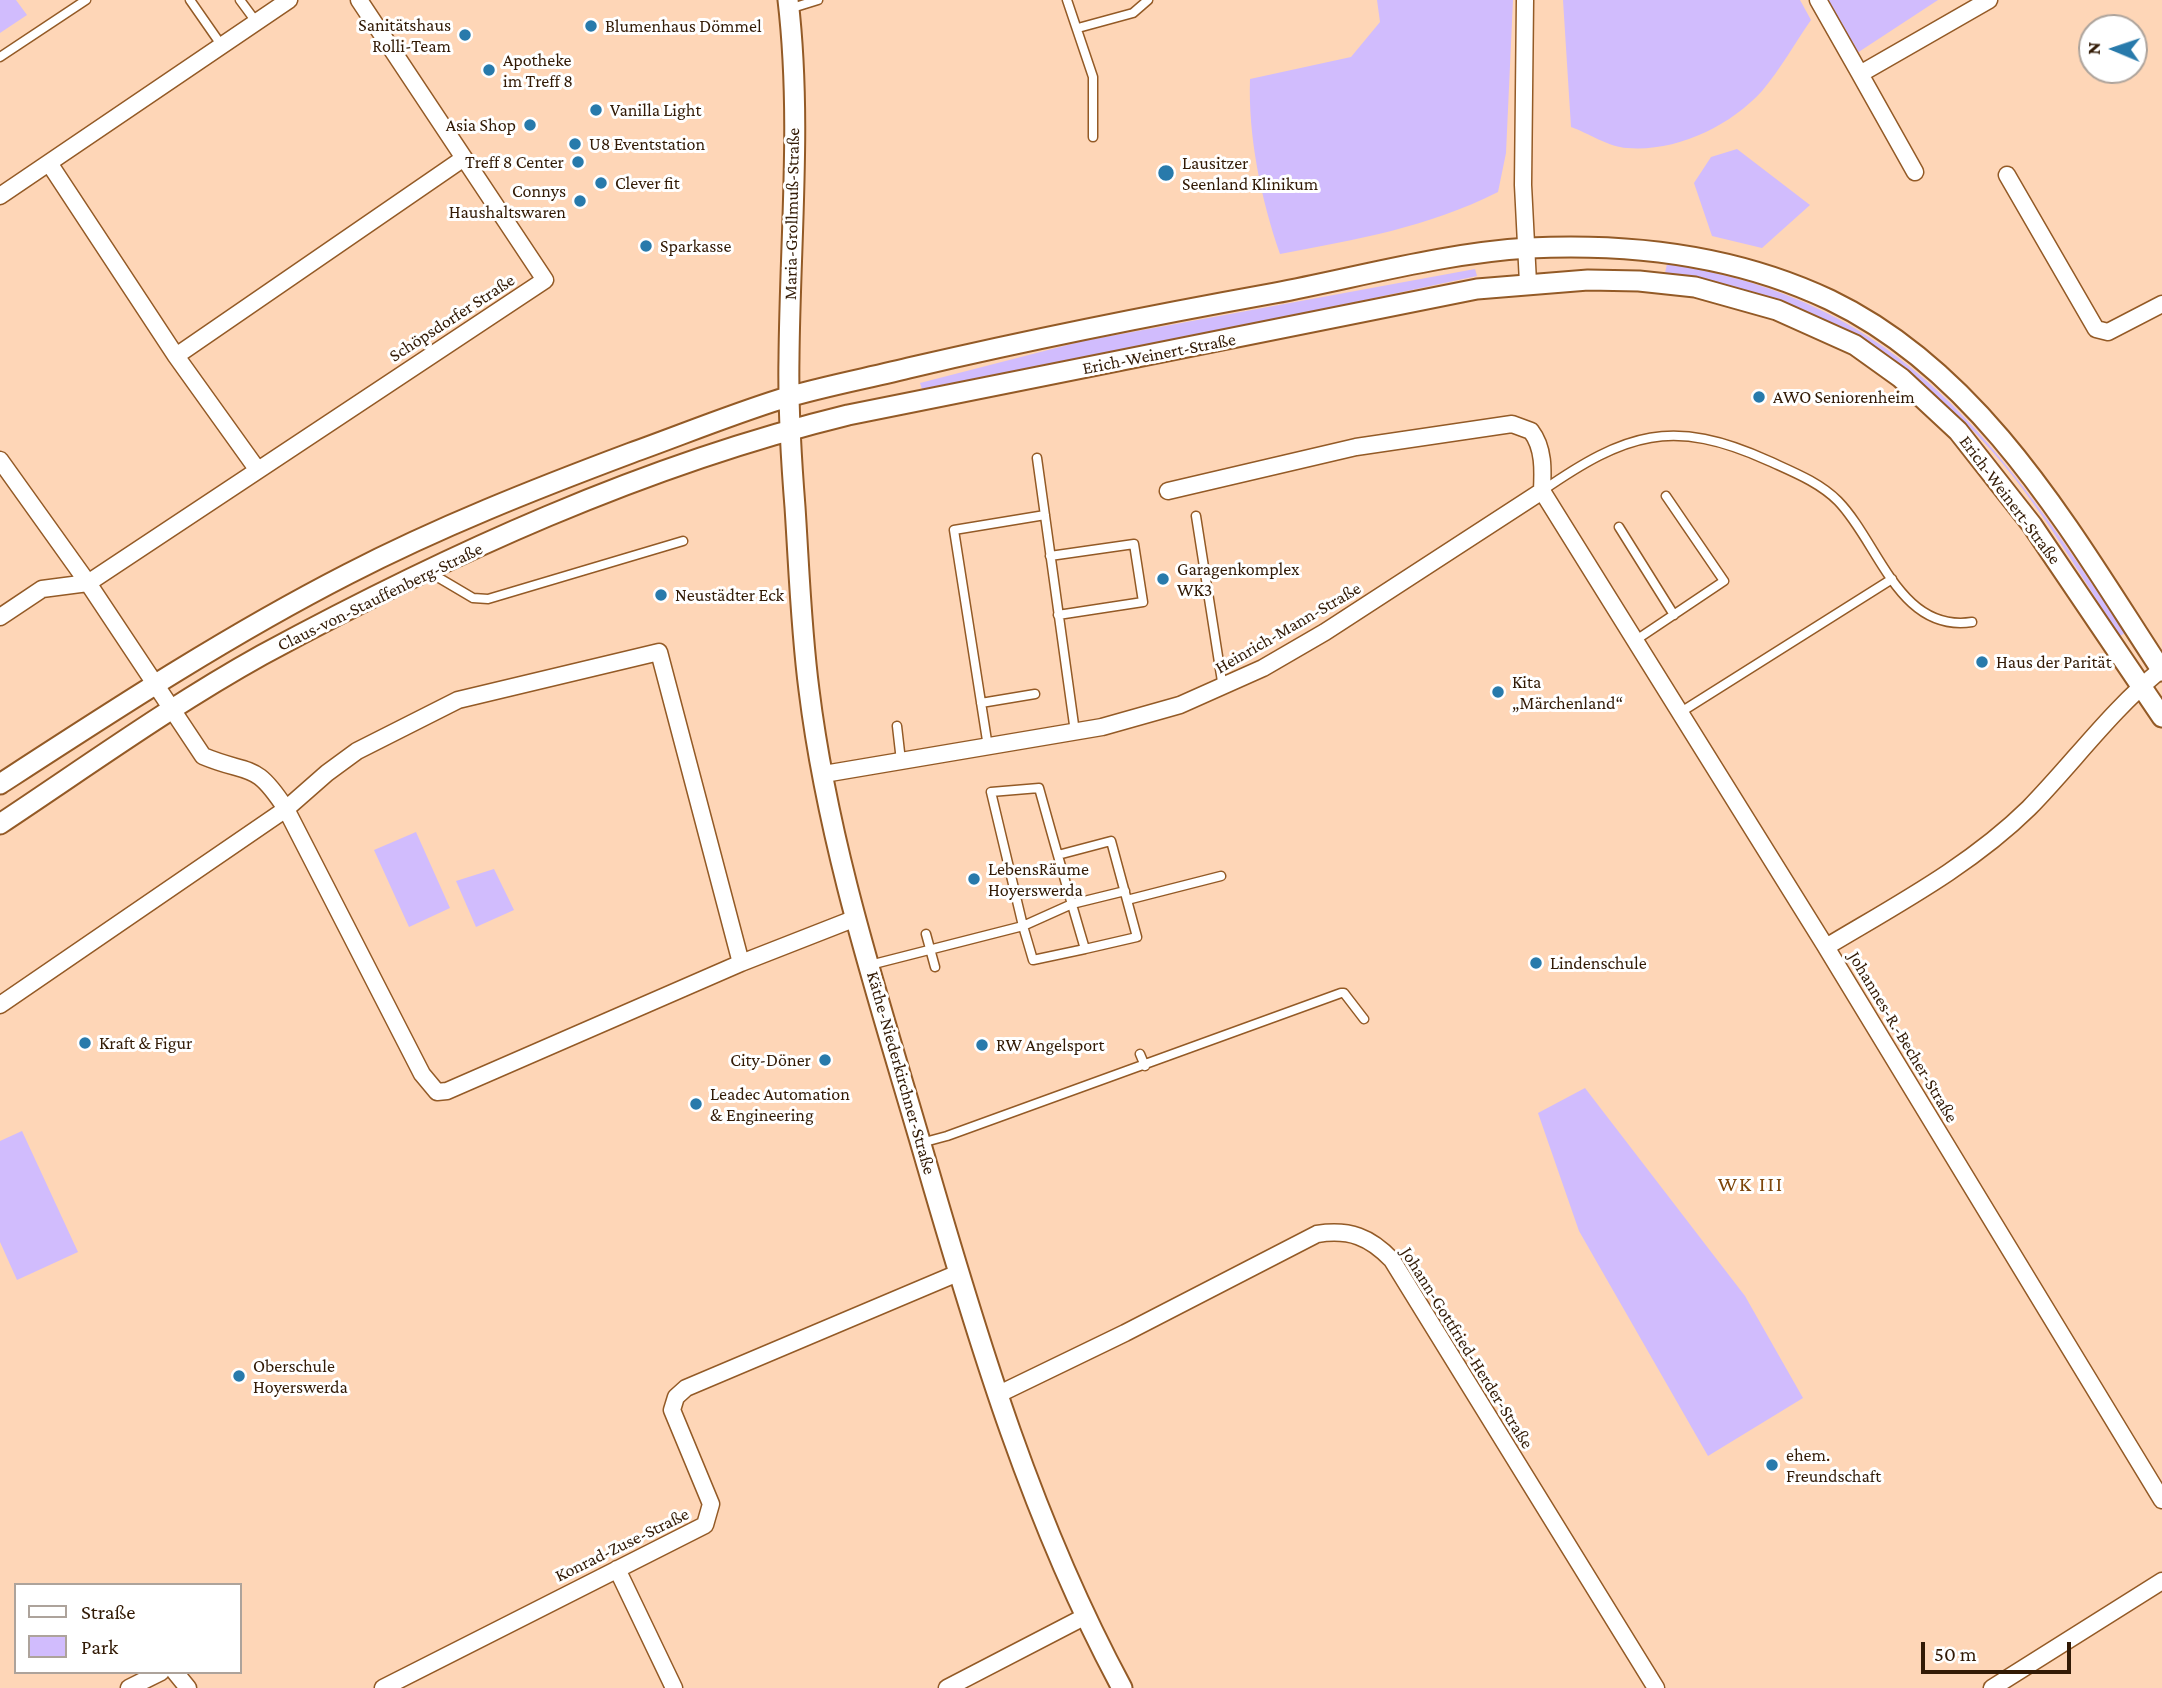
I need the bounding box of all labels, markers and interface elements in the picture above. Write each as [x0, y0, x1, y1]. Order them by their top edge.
place label: Sanitätshaus Rolli-Team [358, 14, 451, 56]
north arrow [2078, 14, 2148, 84]
place label: Blumenhaus Dömmel [605, 15, 762, 37]
marker: Blumenhaus Dömmel [583, 18, 599, 34]
marker: Sanitätshaus Rolli-Team [457, 27, 473, 43]
text: N [2083, 41, 2104, 55]
place label: Apotheke im Treff 8 [503, 49, 573, 92]
marker: Apotheke im Treff 8 [481, 62, 497, 78]
place label: Vanilla Light [610, 99, 701, 121]
marker: Vanilla Light [588, 102, 604, 118]
place label: Asia Shop [446, 114, 516, 136]
marker: Asia Shop [522, 117, 538, 133]
street label: Maria-Grollmuß-Straße [780, 128, 804, 300]
place label: U8 Eventstation [589, 133, 705, 155]
marker: U8 Eventstation [567, 136, 583, 152]
place label: Treff 8 Center [465, 151, 564, 173]
place label: Lausitzer Seenland Klinikum [1182, 152, 1318, 194]
marker: Treff 8 Center [570, 154, 586, 170]
marker: Lausitzer Seenland Klinikum [1156, 163, 1176, 183]
place label: Clever fit [615, 172, 680, 194]
marker: Clever fit [593, 175, 609, 191]
place label: Connys Haushaltswaren [449, 180, 566, 222]
marker: Connys Haushaltswaren [572, 193, 588, 209]
place label: Sparkasse [660, 235, 731, 257]
marker: Sparkasse [638, 238, 654, 254]
street label: Schöpsdorfer Straße [385, 269, 519, 367]
street label: Erich-Weinert-Straße [1081, 329, 1237, 379]
place label: AWO Seniorenheim [1773, 386, 1915, 408]
marker: AWO Seniorenheim [1751, 389, 1767, 405]
street label: Erich-Weinert-Straße [1955, 431, 2065, 569]
street label: Claus-von-Stauffenberg-Straße [274, 538, 486, 656]
place label: Garagenkomplex WK3 [1177, 558, 1299, 600]
marker: Garagenkomplex WK3 [1155, 571, 1171, 587]
street label: Heinrich-Mann-Straße [1211, 577, 1365, 679]
place label: Neustädter Eck [675, 584, 784, 606]
marker: Neustädter Eck [653, 587, 669, 603]
place label: Haus der Parität [1996, 651, 2112, 673]
marker: Haus der Parität [1974, 654, 1990, 670]
place label: Kita „Märchenland“ [1512, 671, 1623, 714]
marker: Kita „Märchenland“ [1490, 684, 1506, 700]
place label: LebensRäume Hoyerswerda [988, 858, 1089, 900]
marker: LebensRäume Hoyerswerda [966, 871, 982, 887]
street label: Johannes-R.-Becher-Straße [1843, 948, 1963, 1126]
place label: Lindenschule [1550, 952, 1647, 974]
marker: Lindenschule [1528, 955, 1544, 971]
street label: Käthe-Niederkirchner-Straße [862, 969, 940, 1177]
place label: Kraft & Figur [99, 1032, 192, 1054]
place label: RW Angelsport [996, 1034, 1104, 1056]
marker: Kraft & Figur [77, 1035, 93, 1051]
marker: RW Angelsport [974, 1037, 990, 1053]
place label: City-Döner [730, 1049, 811, 1071]
marker: City-Döner [817, 1052, 833, 1068]
place label: Leadec Automation & Engineering [710, 1083, 850, 1126]
marker: Leadec Automation & Engineering [688, 1096, 704, 1112]
district label: WK III [1719, 1172, 1783, 1198]
street label: Johann-Gottfried-Herder-Straße [1396, 1243, 1538, 1453]
place label: Oberschule Hoyerswerda [253, 1355, 348, 1398]
marker: Oberschule Hoyerswerda [231, 1368, 247, 1384]
place label: ehem. Freundschaft [1786, 1444, 1881, 1486]
marker: ehem. Freundschaft [1764, 1457, 1780, 1473]
street label: Konrad-Zuse-Straße [552, 1503, 692, 1587]
legend [14, 1583, 242, 1674]
text: Straße [81, 1600, 135, 1624]
scale bar [1924, 1628, 2074, 1672]
text: Park [81, 1635, 118, 1659]
text: 50 m [1934, 1642, 1977, 1666]

